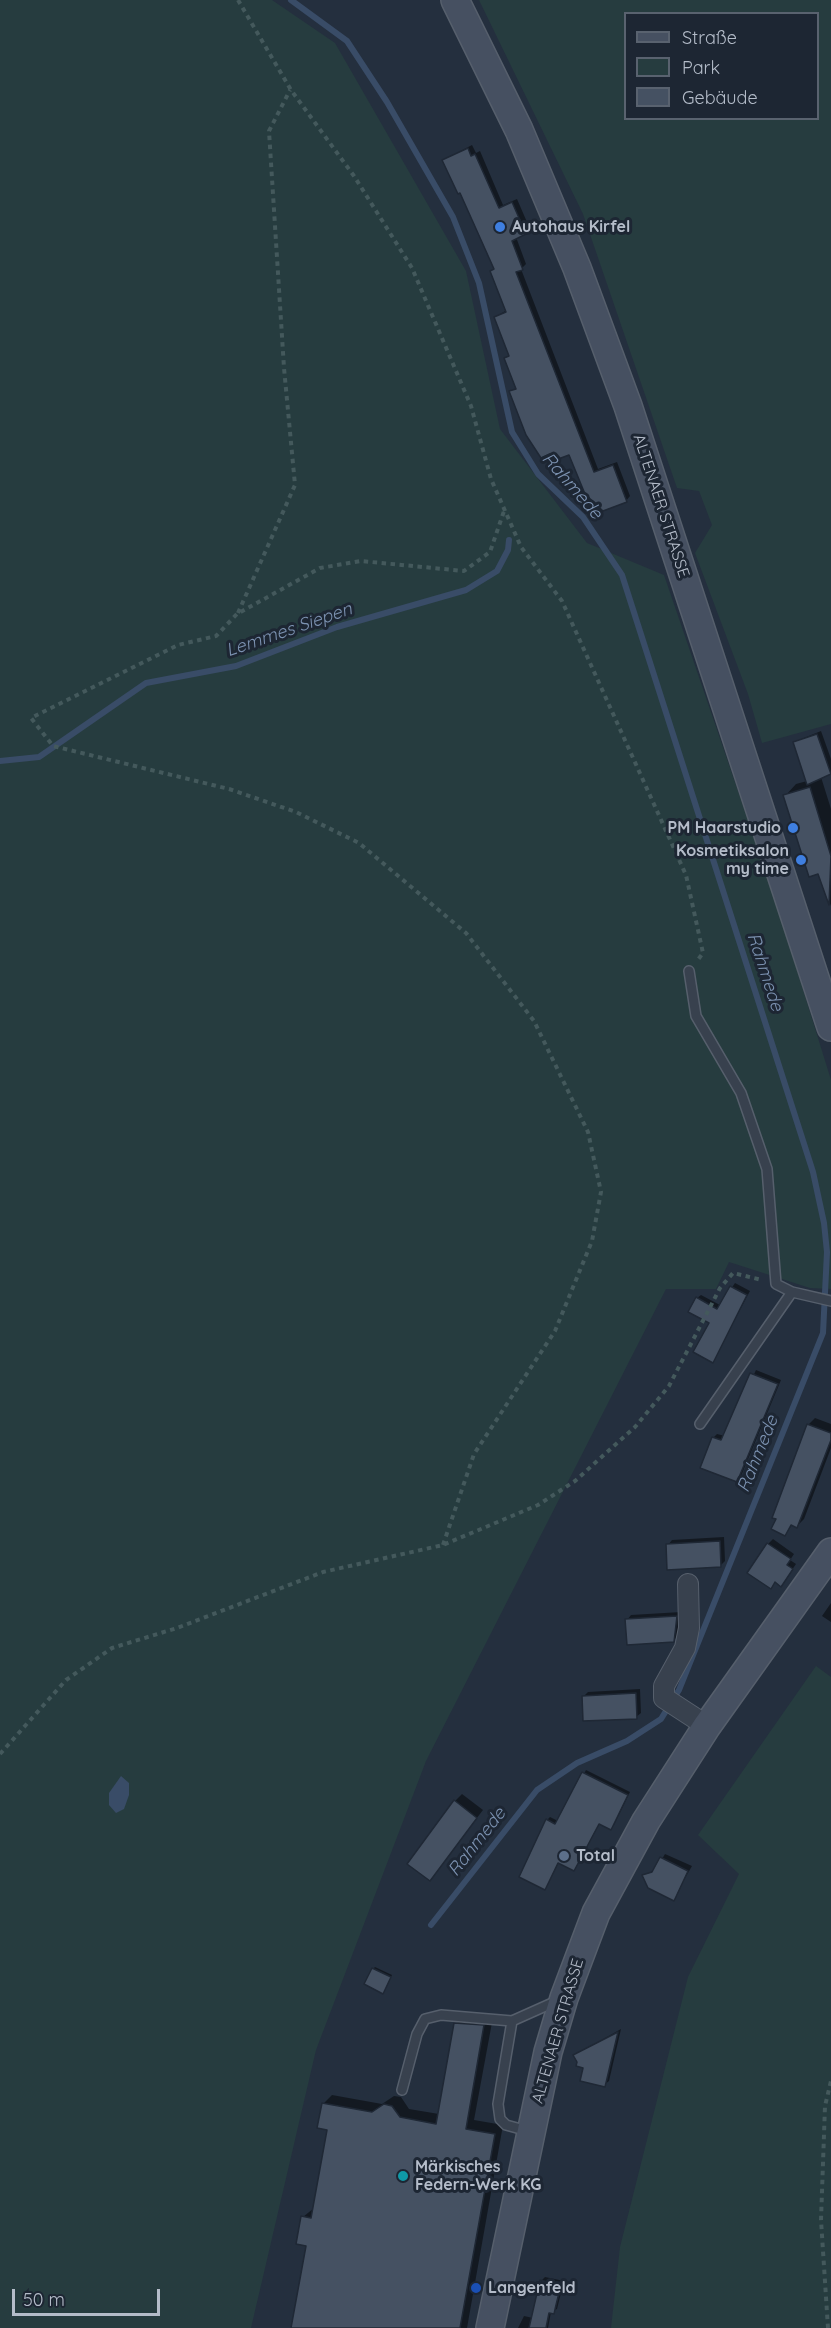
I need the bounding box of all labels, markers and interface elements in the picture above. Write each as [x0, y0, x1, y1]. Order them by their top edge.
legend [624, 12, 819, 120]
text: Straße [682, 26, 737, 49]
text: Park [682, 56, 720, 79]
text: Gebäude [682, 86, 758, 109]
place label: Autohaus Kirfel [512, 217, 630, 237]
marker: Autohaus Kirfel [493, 220, 507, 234]
street label: ALTENAER STRASSE [629, 432, 693, 580]
water label: Rahmede [537, 448, 607, 524]
water label: Lemmes Siepen [223, 598, 355, 662]
place label: PM Haarstudio [668, 818, 781, 838]
marker: PM Haarstudio [786, 821, 800, 835]
place label: Kosmetiksalon my time [676, 841, 789, 879]
marker: Kosmetiksalon my time [794, 853, 808, 867]
water label: Rahmede [742, 930, 788, 1014]
water label: Rahmede [733, 1412, 783, 1496]
water label: Rahmede [444, 1803, 510, 1881]
place label: Total [576, 1846, 615, 1866]
marker: Total [557, 1849, 571, 1863]
street label: ALTENAER STRASSE [528, 1956, 588, 2106]
place label: Märkisches Federn-Werk KG [415, 2157, 541, 2195]
marker: Märkisches Federn-Werk KG [396, 2169, 410, 2183]
scale bar [15, 2277, 164, 2315]
place label: Langenfeld [488, 2278, 576, 2298]
marker: Langenfeld [469, 2281, 483, 2295]
text: 50 m [23, 2288, 65, 2311]

